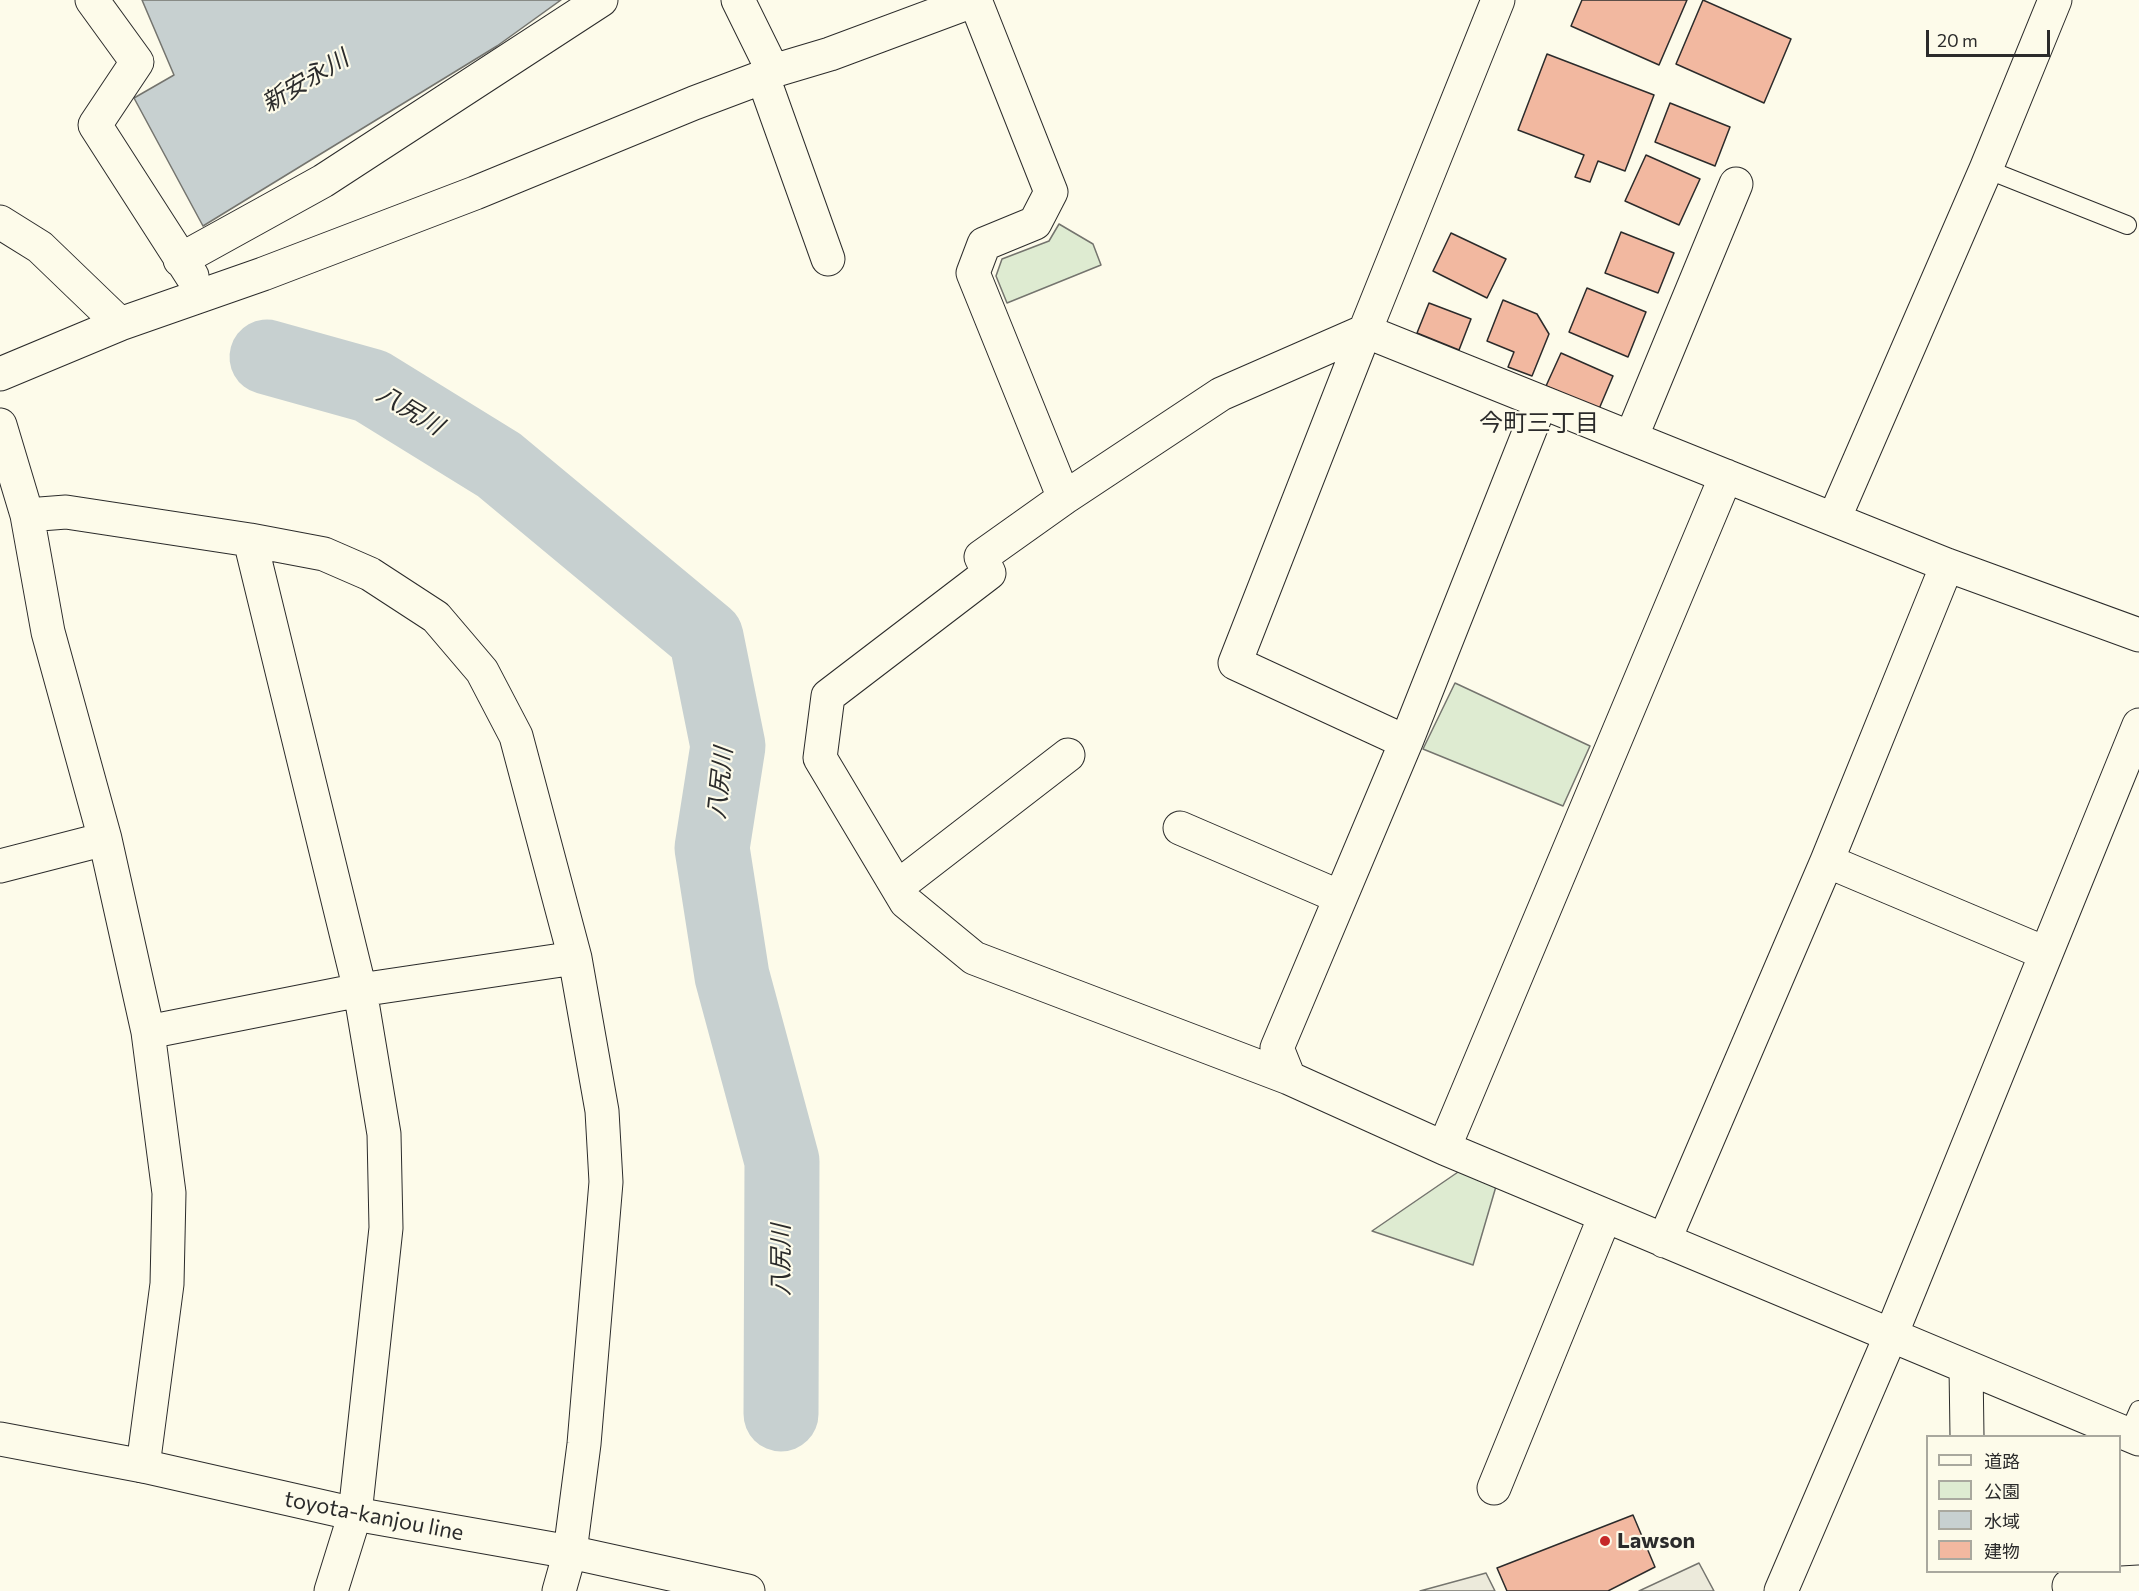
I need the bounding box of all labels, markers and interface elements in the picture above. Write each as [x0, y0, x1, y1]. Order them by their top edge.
scale bar [1929, 18, 2054, 56]
text: 20 m [1937, 29, 1978, 51]
water label: 新安永川 [256, 44, 354, 118]
water label: 八尻川 [372, 379, 448, 441]
district label: 今町三丁目 [1479, 409, 1599, 437]
water label: 八尻川 [702, 746, 738, 820]
water label: 八尻川 [767, 1224, 795, 1296]
legend [1926, 1435, 2121, 1573]
text: 道路 [1984, 1450, 2020, 1472]
text: 公園 [1984, 1480, 2020, 1502]
street label: toyota-kanjou line [282, 1486, 466, 1546]
text: 水域 [1984, 1510, 2020, 1532]
place label: Lawson [1617, 1528, 1695, 1554]
marker: Lawson [1598, 1534, 1612, 1548]
text: 建物 [1984, 1540, 2020, 1562]

